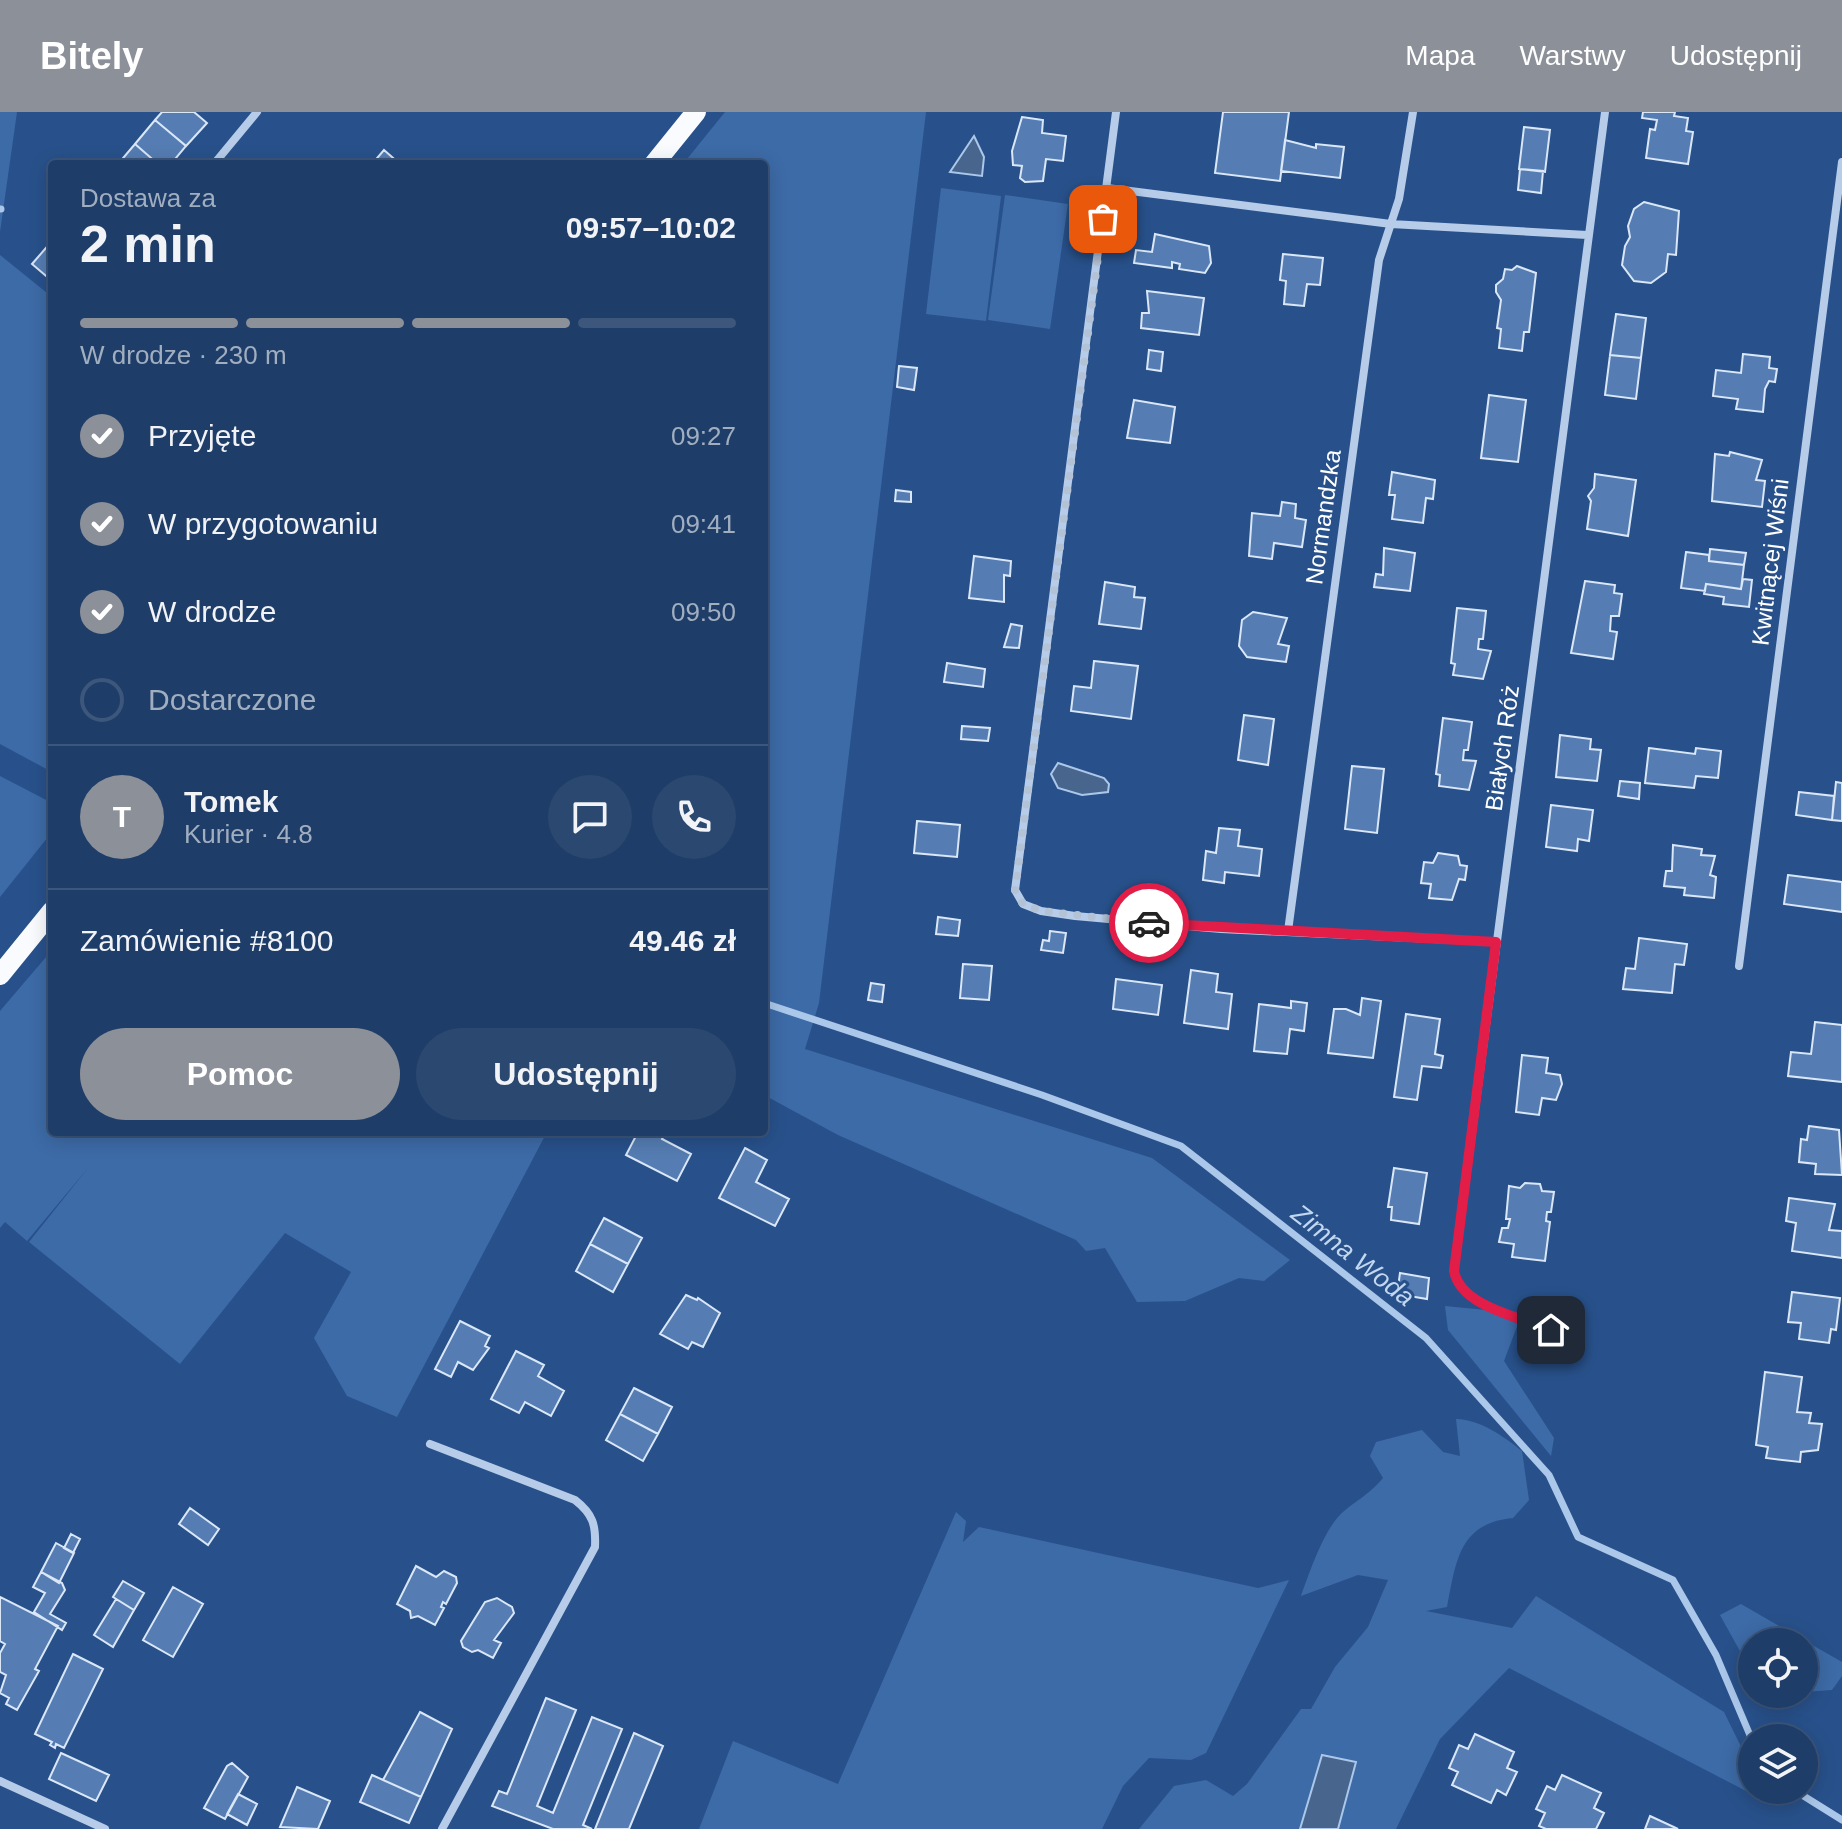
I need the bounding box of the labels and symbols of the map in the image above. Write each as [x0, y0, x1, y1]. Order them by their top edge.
pin [1069, 185, 1137, 253]
street label: Normandzka [1300, 447, 1346, 586]
street label: Kwitnącej Wiśni [1746, 477, 1794, 647]
street label: Białych Róż [1480, 683, 1524, 813]
courier [1109, 883, 1189, 963]
water label: Zimna Woda [1285, 1197, 1420, 1312]
pin [1517, 1296, 1585, 1364]

